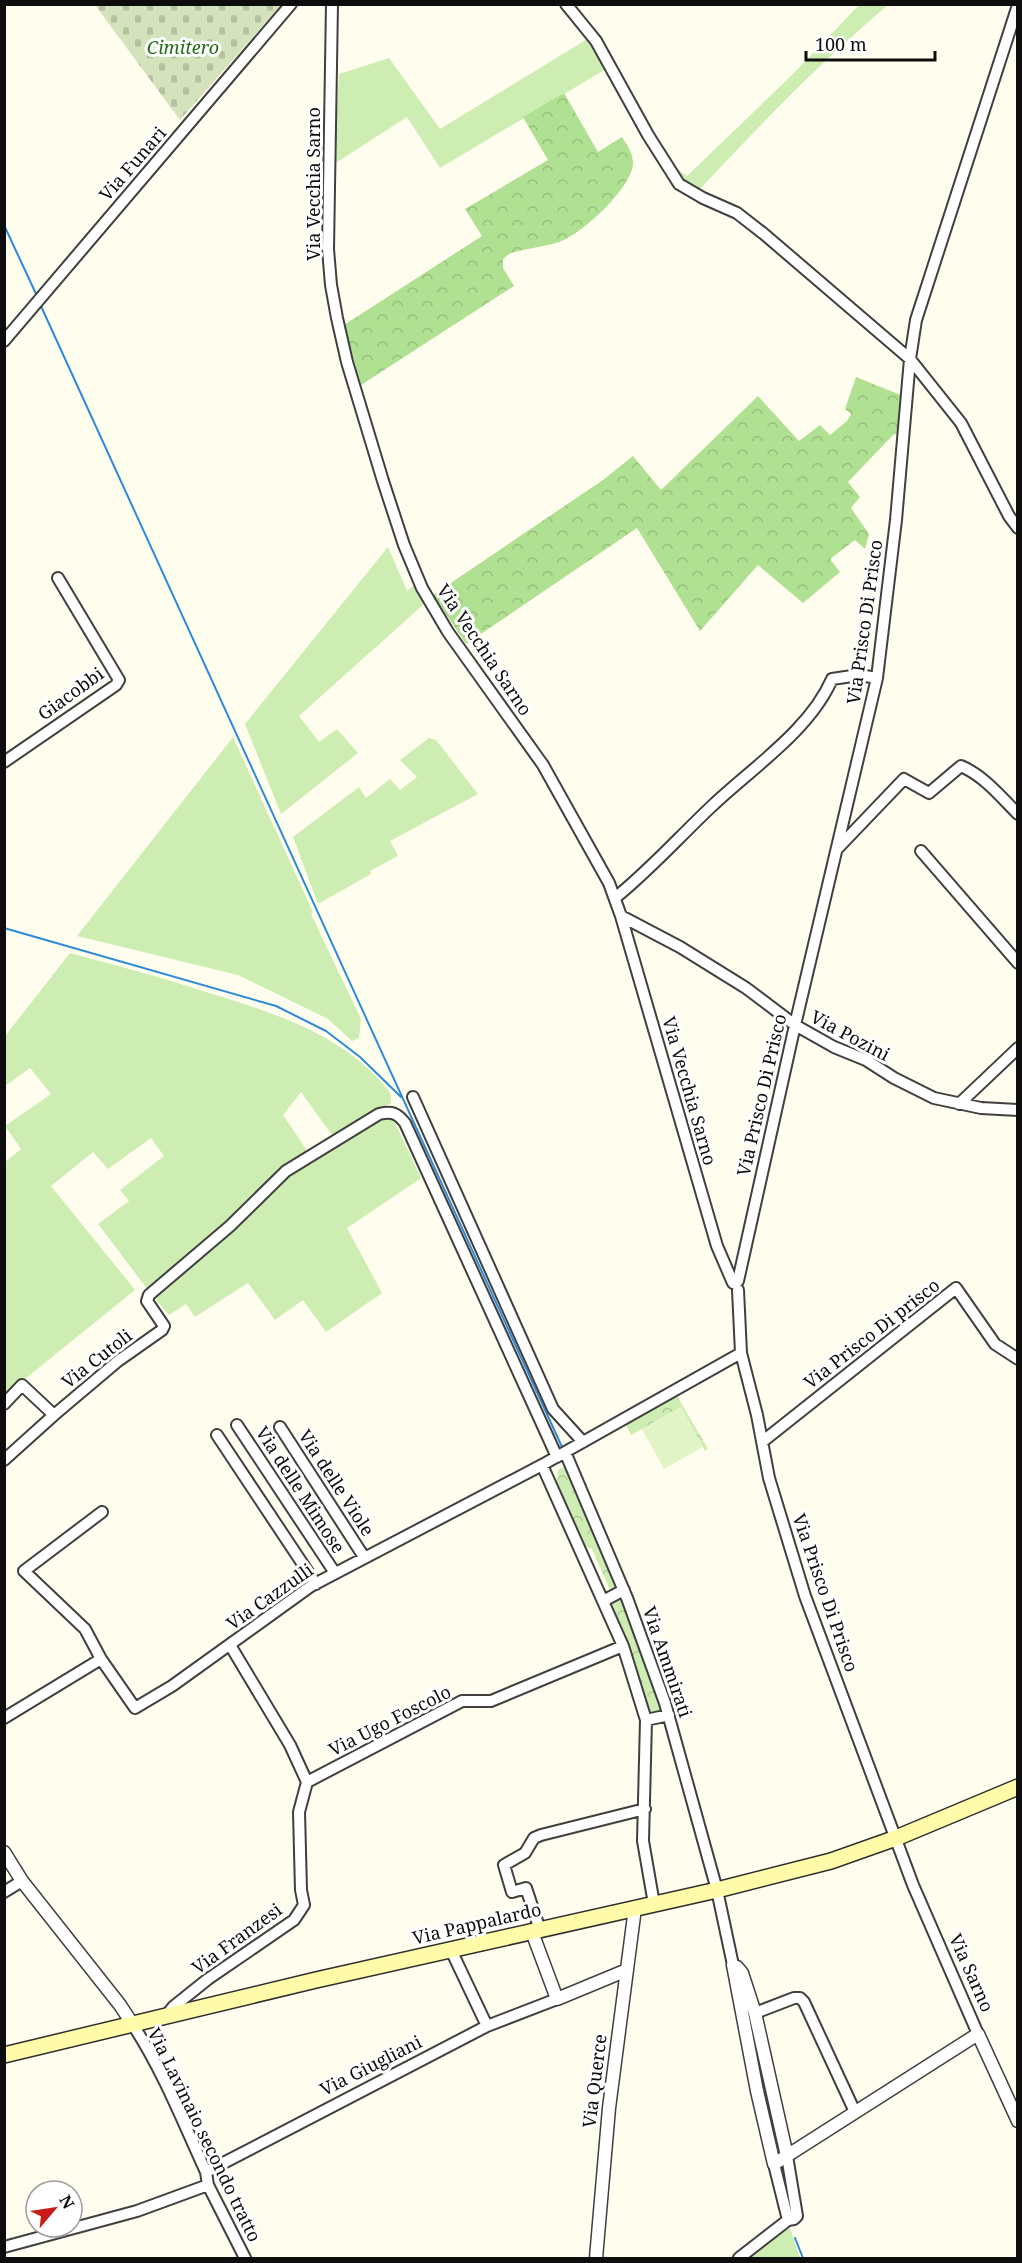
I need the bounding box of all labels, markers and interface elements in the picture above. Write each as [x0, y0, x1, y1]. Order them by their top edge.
scale bar [806, 24, 935, 62]
text: 100 m [815, 32, 867, 56]
park label: Cimitero [147, 35, 219, 59]
street label: Via Vecchia Sarno [301, 107, 325, 261]
street label: Via Funari [93, 121, 171, 205]
street label: Via Prisco Di Prisco [841, 538, 887, 706]
street label: Via Vecchia Sarno [432, 579, 538, 720]
street label: Giacobbi [33, 661, 108, 725]
street label: Via Pozini [807, 1004, 894, 1066]
street label: Via Prisco Di Prisco [731, 1011, 791, 1178]
street label: Via Vecchia Sarno [657, 1014, 723, 1168]
street label: Via Prisco Di prisco [799, 1273, 944, 1394]
street label: Via Cutoli [56, 1323, 137, 1393]
street label: Via delle Mimose [251, 1421, 351, 1557]
street label: Via delle Viole [293, 1425, 380, 1540]
street label: Via Prisco Di Prisco [788, 1510, 864, 1675]
street label: Via Cazzulli [221, 1557, 318, 1635]
street label: Via Ammirati [638, 1603, 698, 1720]
street label: Via Ugo Foscolo [324, 1679, 455, 1761]
street label: Via Franzesi [187, 1897, 286, 1979]
street label: Via Pappalardo [410, 1897, 544, 1950]
street label: Via Sarno [944, 1930, 1000, 2015]
street label: Via Lavinaio secondo tratto [143, 2024, 267, 2246]
street label: Via Giugliani [316, 2029, 426, 2101]
street label: Via Querce [576, 2033, 612, 2129]
north arrow [24, 2179, 84, 2239]
text: N [54, 2191, 80, 2213]

